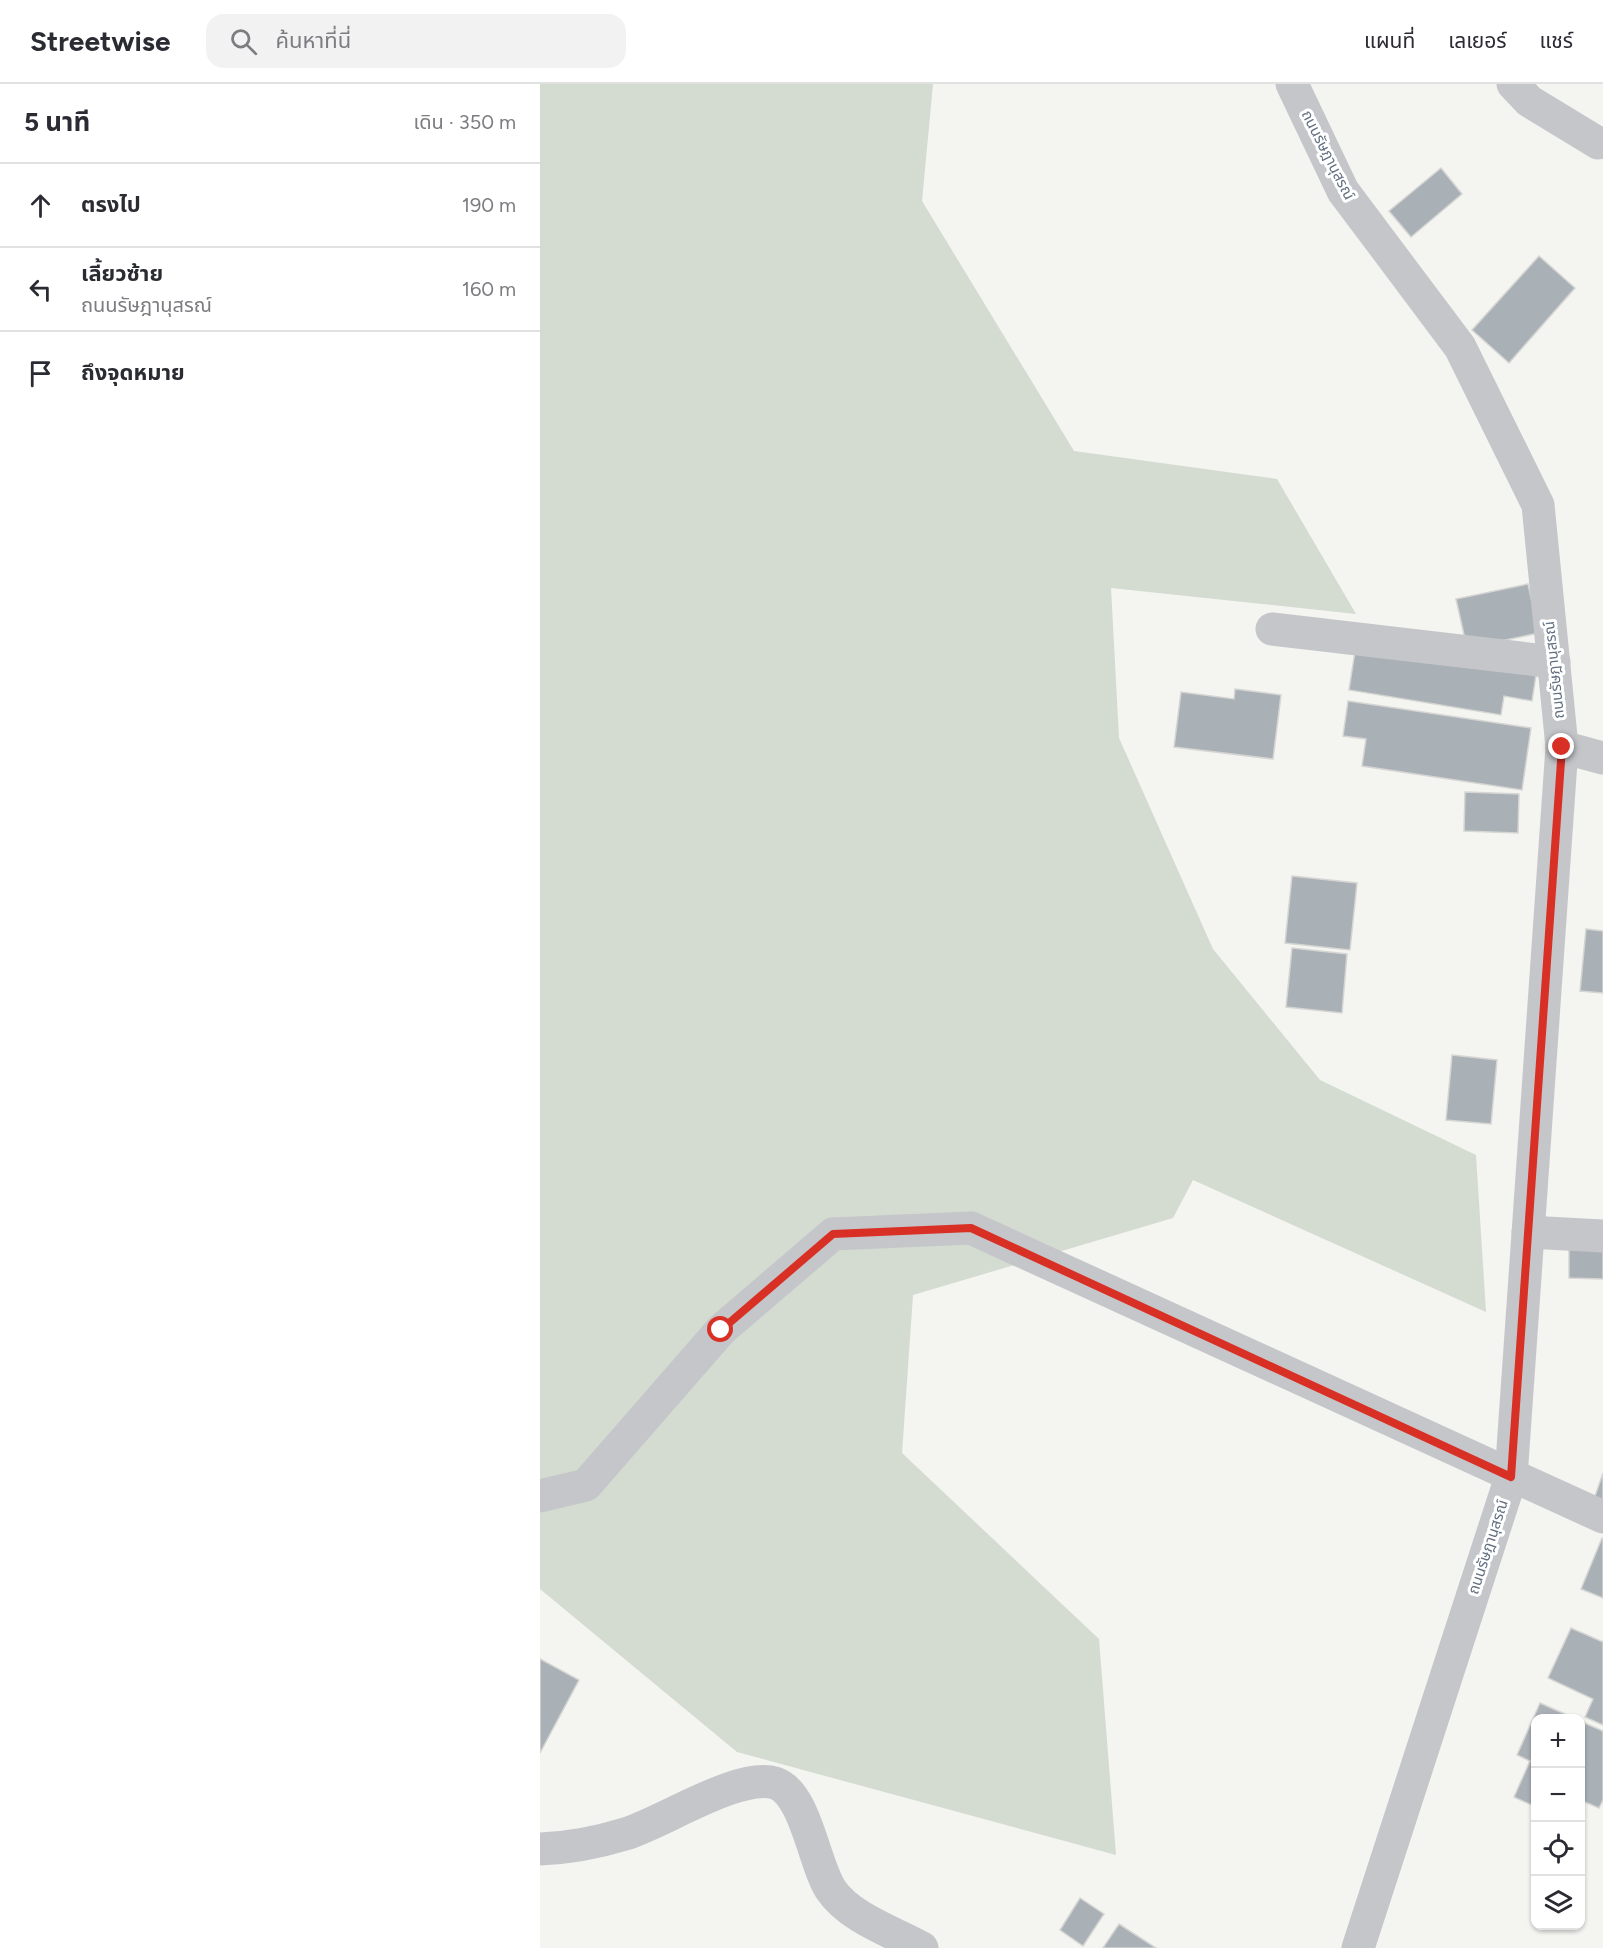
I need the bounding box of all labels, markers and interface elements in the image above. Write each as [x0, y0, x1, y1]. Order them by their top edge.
search box [206, 14, 626, 68]
text: Streetwise [30, 24, 170, 58]
icon: search [227, 25, 260, 58]
text: ค้นหาที่นี่ [275, 27, 351, 54]
text: แผนที่ [1364, 28, 1415, 53]
text: เลเยอร์ [1448, 28, 1507, 53]
text: แชร์ [1540, 28, 1573, 53]
text: 5 นาที [24, 106, 90, 138]
street label: ถนนรัษฎานุสรณ์ [1298, 107, 1358, 203]
text: เดิน · 350 m [414, 110, 516, 134]
icon: ahead [24, 189, 57, 222]
text: ตรงไป [81, 191, 141, 218]
text: 190 m [462, 193, 516, 217]
text: เลี้ยวซ้าย [81, 260, 163, 287]
icon: left [24, 273, 57, 306]
text: 160 m [462, 277, 516, 301]
text: ถนนรัษฎานุสรณ์ [81, 293, 212, 317]
icon: arrive [24, 357, 57, 390]
text: ถึงจุดหมาย [81, 359, 185, 386]
street label: ถนนรัษฎานุสรณ์ [1540, 620, 1568, 720]
route end [1548, 733, 1574, 759]
route start [707, 1316, 733, 1342]
street label: ถนนรัษฎานุสรณ์ [1464, 1498, 1512, 1596]
map controls [1531, 1714, 1585, 1930]
button: + [1531, 1714, 1585, 1768]
button: − [1531, 1768, 1585, 1822]
button: locate [1531, 1822, 1585, 1876]
button: layers [1531, 1876, 1585, 1930]

